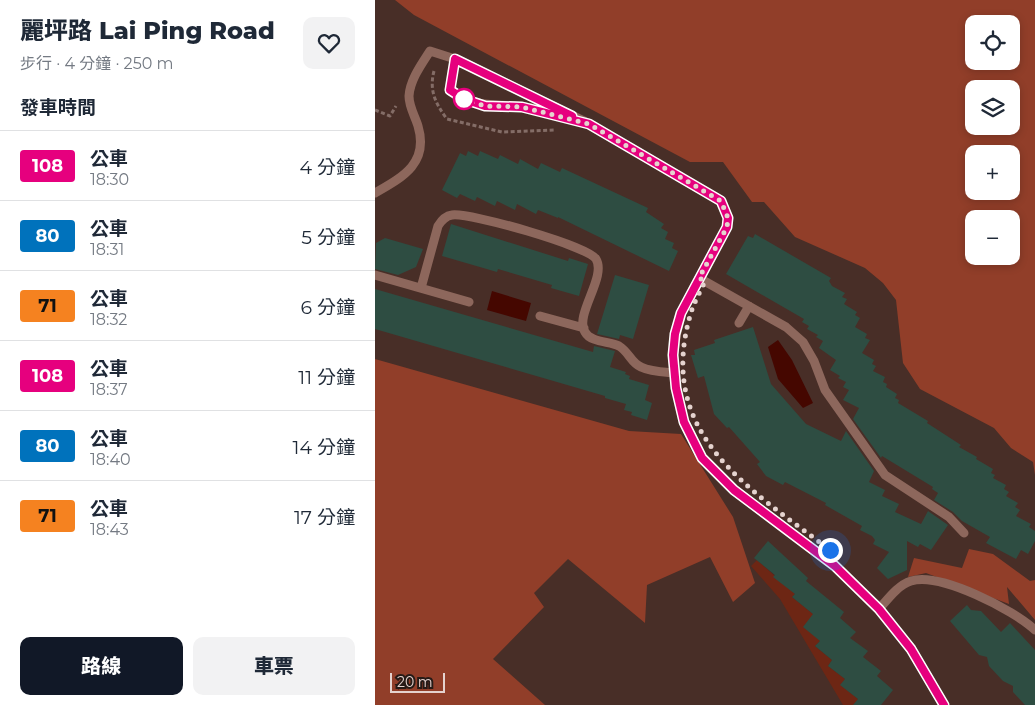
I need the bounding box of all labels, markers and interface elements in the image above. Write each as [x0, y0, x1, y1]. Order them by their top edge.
map controls [965, 15, 1020, 265]
button: locate [965, 15, 1020, 70]
text: 麗坪路 Lai Ping Road [20, 16, 275, 45]
button: heart [303, 17, 355, 69]
text: 步行 · 4 分鐘 · 250 m [20, 54, 174, 73]
button: layers [965, 80, 1020, 135]
unlabelled marker [453, 88, 475, 110]
text: 發車時間 [20, 96, 96, 119]
button: + [965, 145, 1020, 200]
text: 公車 [90, 147, 128, 170]
text: 108 [32, 155, 63, 177]
text: 4 分鐘 [299, 156, 355, 179]
text: 18:30 [90, 170, 129, 189]
button: − [965, 210, 1020, 265]
text: 公車 [90, 217, 128, 240]
text: 80 [35, 225, 60, 247]
text: 5 分鐘 [301, 226, 355, 249]
text: 18:31 [90, 240, 124, 259]
text: 公車 [90, 287, 128, 310]
text: 71 [38, 295, 57, 317]
text: 6 分鐘 [300, 296, 355, 319]
text: 18:32 [90, 310, 127, 329]
text: 公車 [90, 357, 128, 380]
text: 108 [32, 365, 63, 387]
text: 11 分鐘 [298, 366, 355, 389]
text: 18:37 [90, 380, 128, 399]
text: 公車 [90, 427, 128, 450]
text: 80 [35, 435, 60, 457]
text: 14 分鐘 [293, 436, 355, 459]
text: 18:40 [90, 450, 131, 469]
text: 公車 [90, 497, 128, 520]
text: 71 [38, 505, 57, 527]
text: 17 分鐘 [294, 506, 355, 529]
text: 18:43 [90, 520, 129, 539]
your location [818, 538, 843, 563]
button: 路線 [20, 637, 183, 695]
button: 車票 [193, 637, 355, 695]
scale bar [390, 670, 445, 693]
text: 20 m [397, 673, 433, 691]

